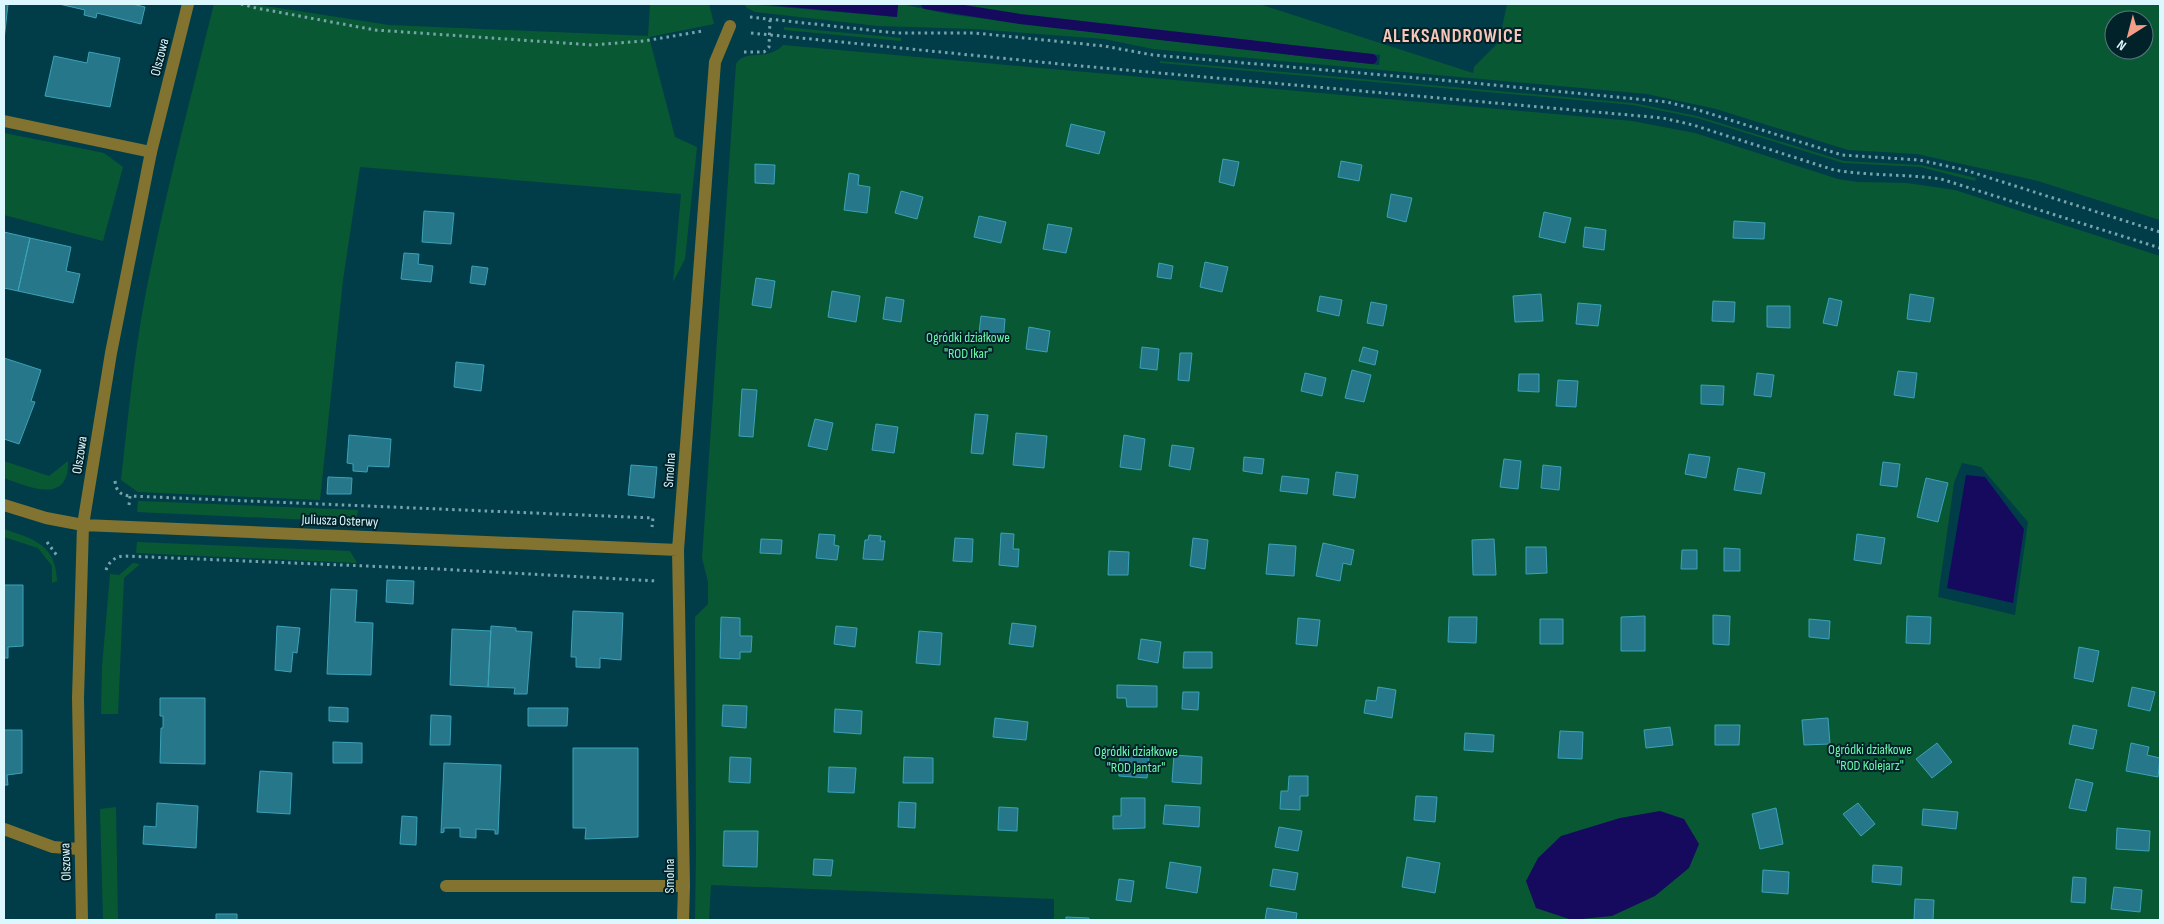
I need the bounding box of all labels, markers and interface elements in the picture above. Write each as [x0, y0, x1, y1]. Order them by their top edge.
north arrow [2104, 10, 2154, 60]
district label: ALEKSANDROWICE [1382, 25, 1523, 48]
text: N [2114, 36, 2130, 54]
street label: Olszowa [147, 37, 172, 78]
park label: Ogródki działkowe "ROD Ikar" [926, 329, 1010, 362]
street label: Olszowa [68, 435, 91, 475]
street label: Smolna [660, 452, 679, 488]
street label: Juliusza Osterwy [300, 511, 379, 530]
park label: Ogródki działkowe "ROD Kolejarz" [1828, 741, 1912, 774]
park label: Ogródki działkowe "ROD Jantar" [1094, 743, 1178, 776]
street label: Olszowa [56, 843, 75, 881]
street label: Smolna [661, 859, 678, 893]

